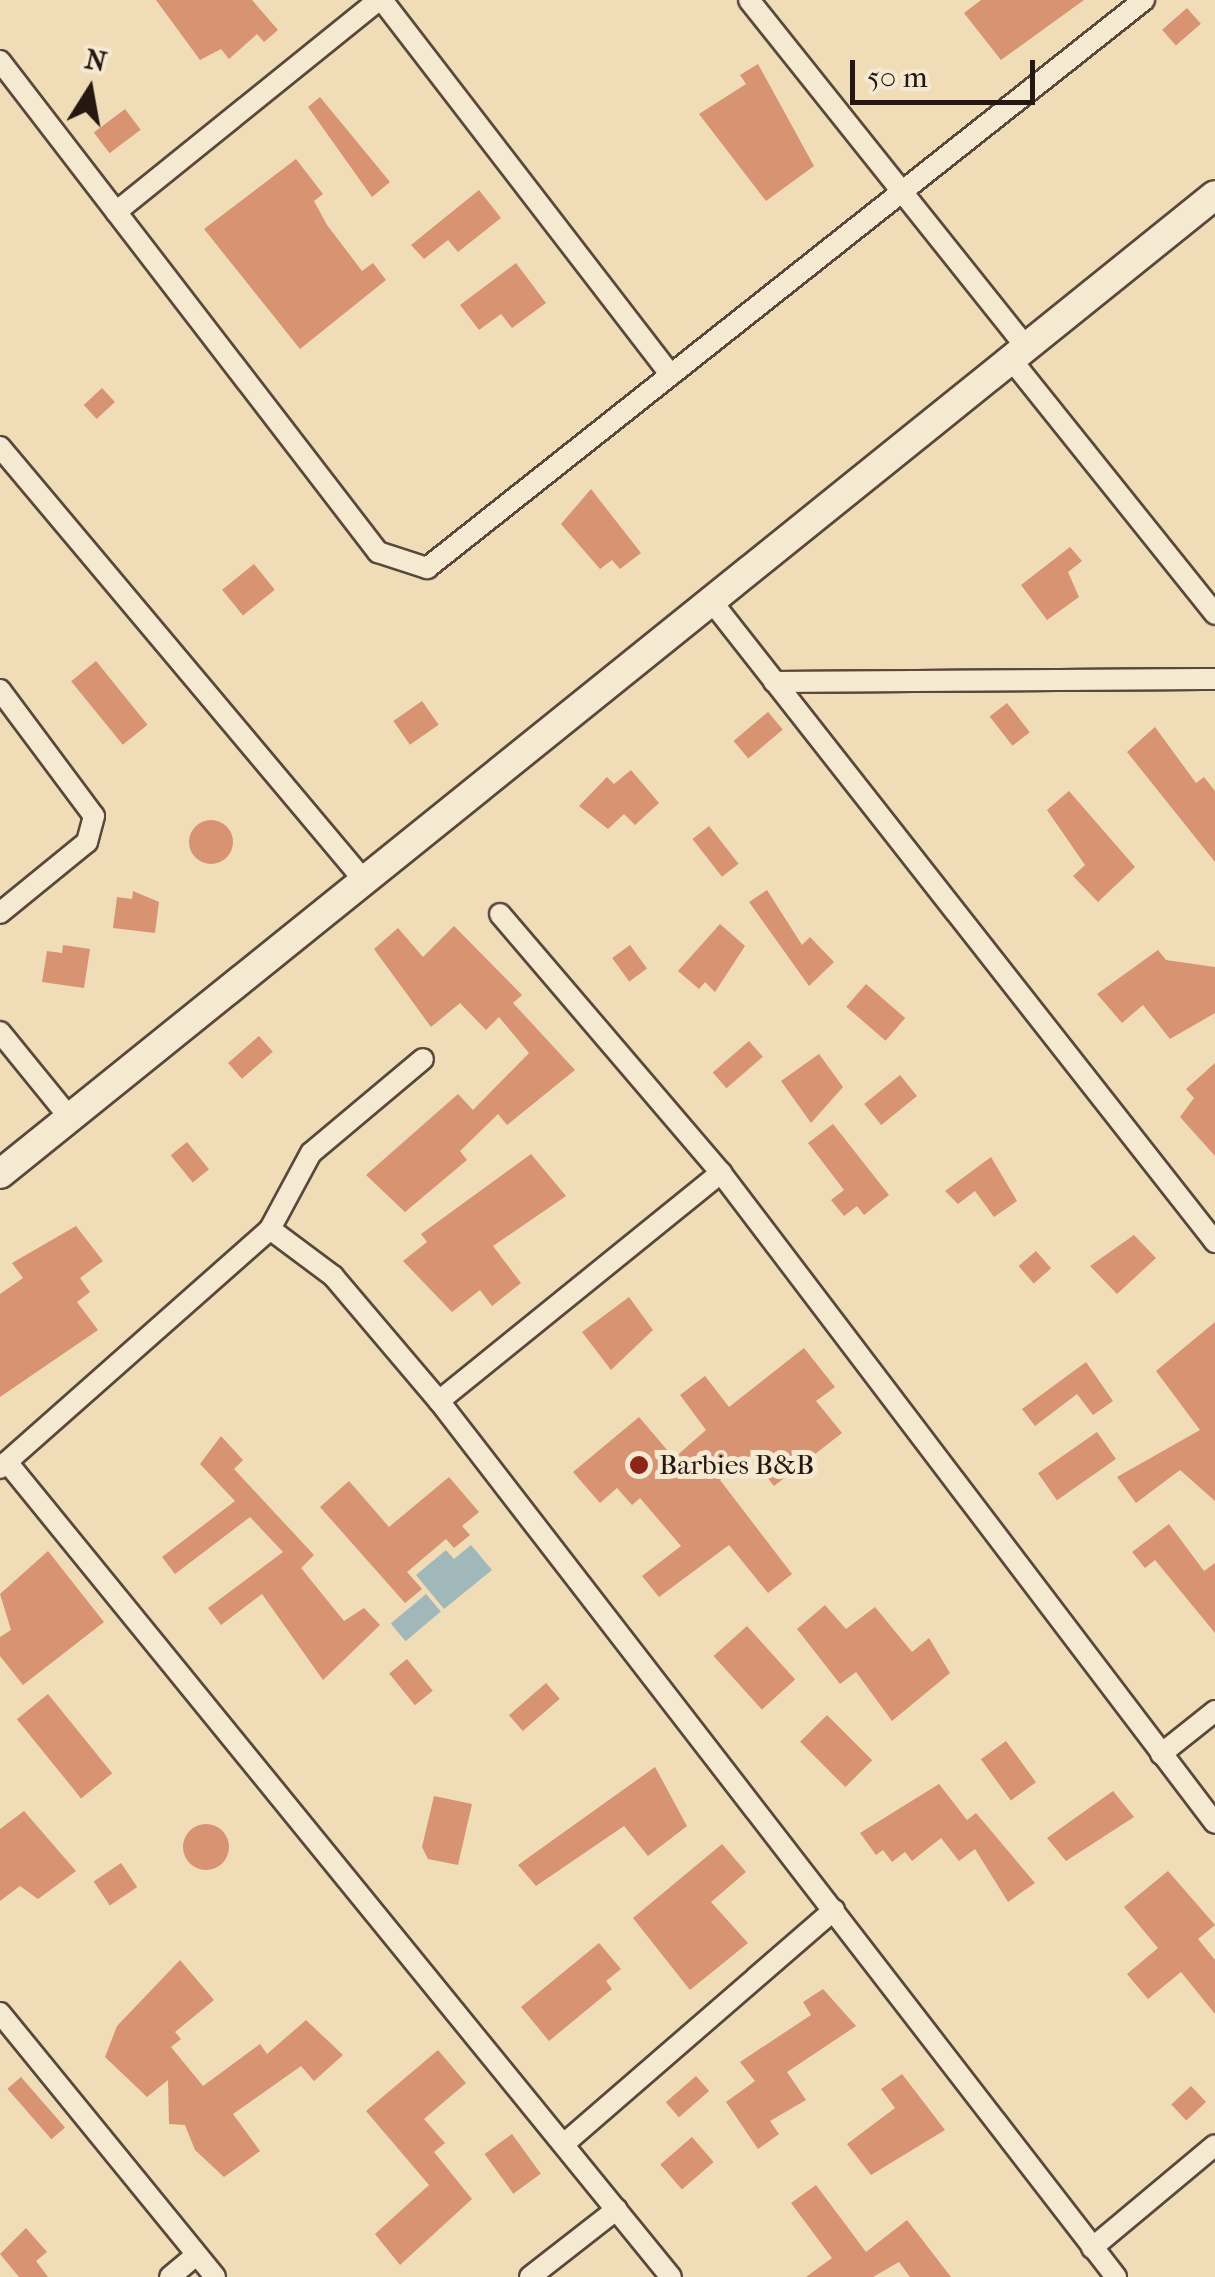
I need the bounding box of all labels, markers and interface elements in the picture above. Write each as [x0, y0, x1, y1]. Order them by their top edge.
north arrow [40, 40, 140, 140]
scale bar [855, 40, 1040, 102]
text: N [82, 42, 109, 78]
text: 50 m [867, 60, 928, 95]
place label: Barbies B&B [659, 1448, 814, 1482]
marker: Barbies B&B [628, 1454, 650, 1476]

